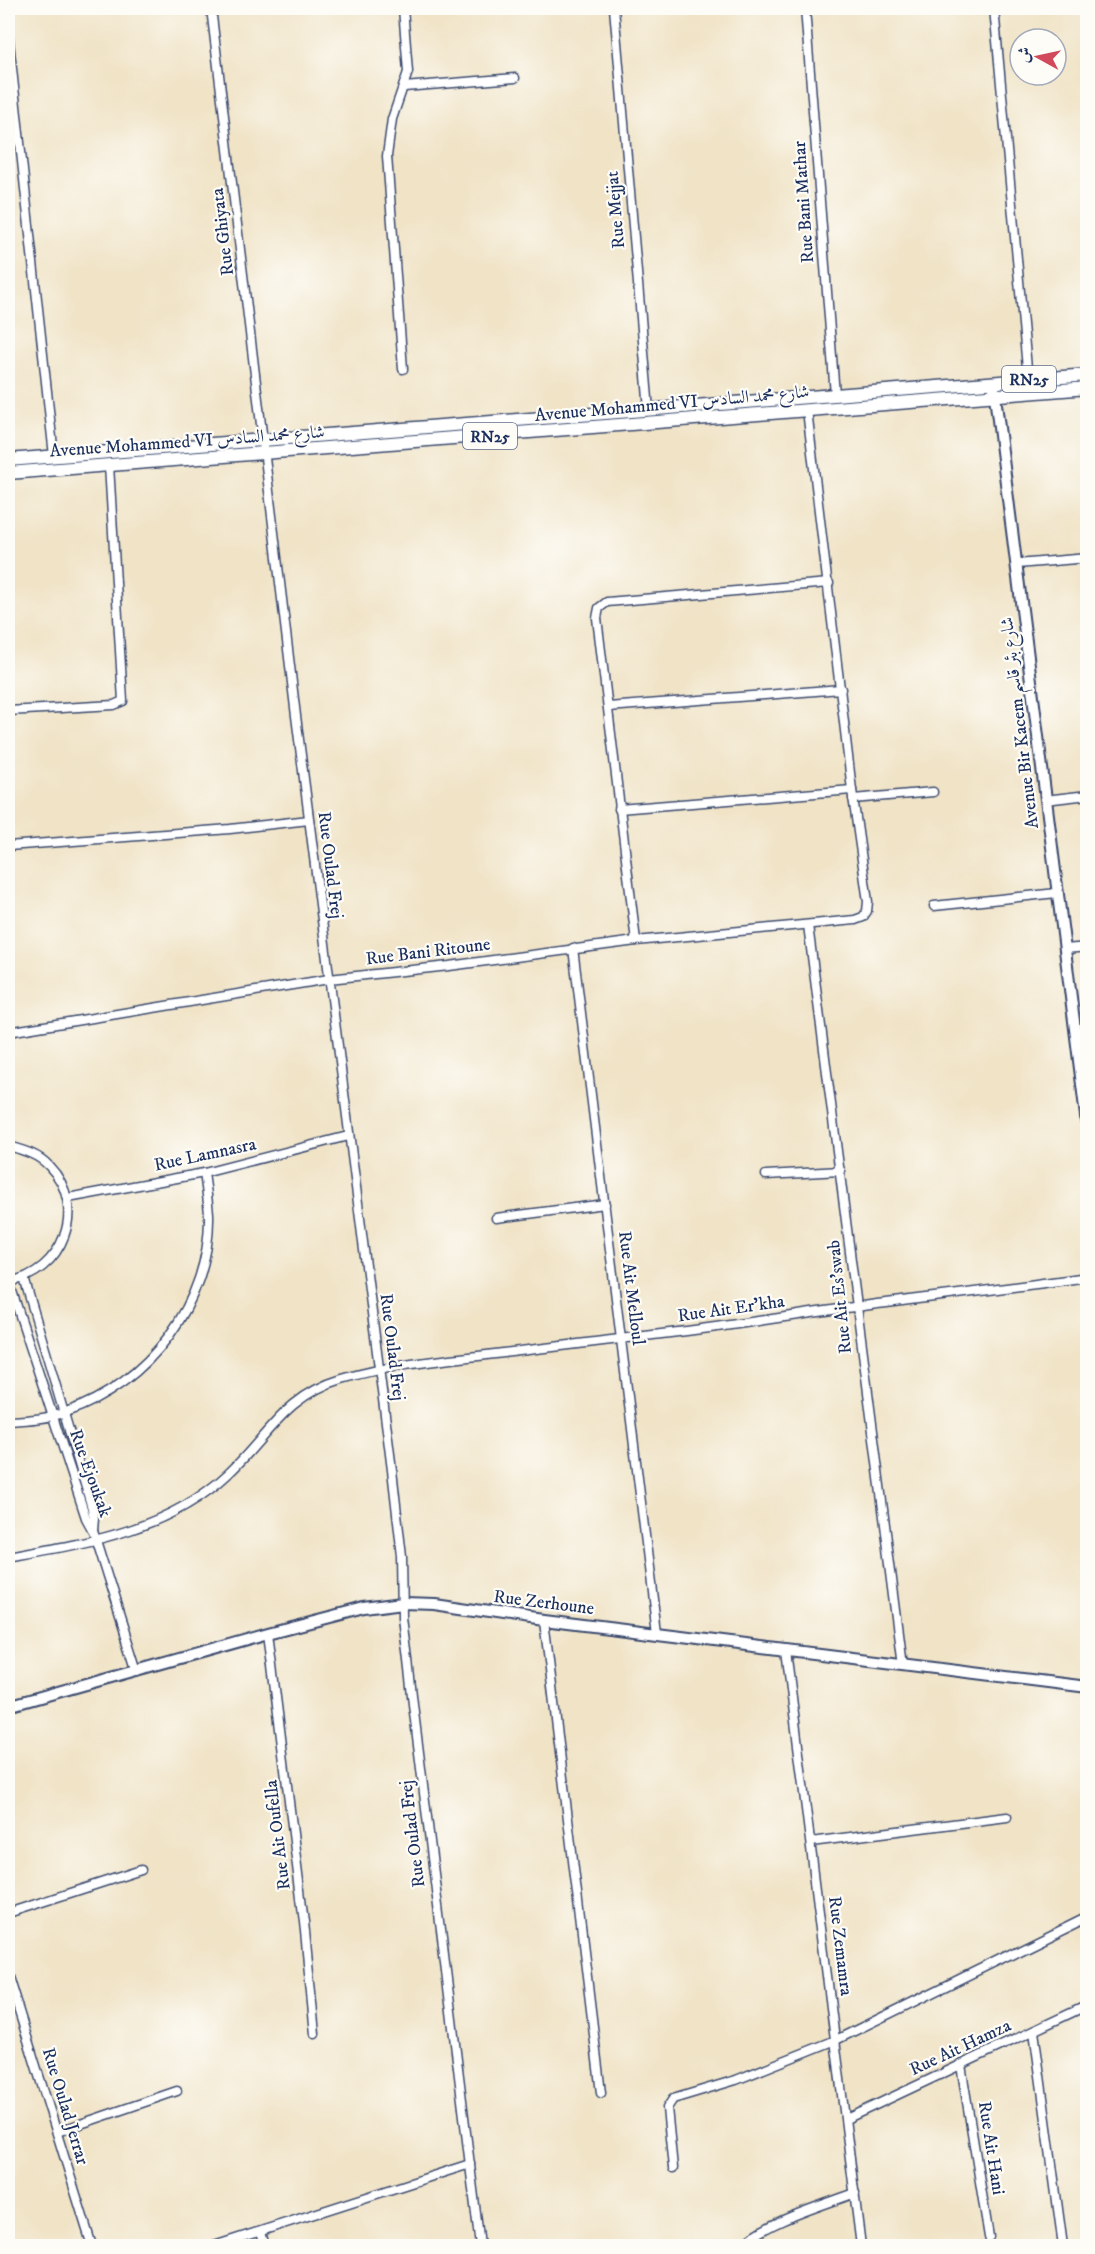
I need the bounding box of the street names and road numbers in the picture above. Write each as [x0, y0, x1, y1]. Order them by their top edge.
street label: Rue Bani Mathar [789, 140, 819, 264]
street label: Rue Mejjat [602, 170, 630, 250]
street label: Rue Ghiyata [207, 186, 239, 277]
road number: RN25 [1002, 366, 1056, 392]
street label: Avenue Mohammed VI شارع محمد السادس [534, 381, 811, 430]
street label: Avenue Mohammed VI شارع محمد السادس [49, 421, 326, 466]
road number: RN25 [463, 423, 517, 449]
street label: Avenue Bir Kacem شارع بئر قاسم [996, 615, 1050, 830]
street label: Rue Oulad Frej [313, 810, 348, 920]
street label: Rue Bani Ritoune [365, 933, 492, 971]
street label: Rue Lamnasra [152, 1133, 258, 1177]
street label: Rue Ait Melloul [613, 1230, 649, 1347]
street label: Rue Ait Es'swab [823, 1239, 857, 1355]
street label: Rue Ait Er'kha [676, 1291, 786, 1327]
street label: Rue Oulad Frej [375, 1292, 410, 1402]
street label: Rue Ejoukak [64, 1426, 116, 1520]
street label: Rue Zerhoune [492, 1586, 595, 1620]
street label: Rue Ait Oufella [260, 1778, 296, 1891]
street label: Rue Oulad Frej [395, 1779, 430, 1889]
street label: Rue Zemamra [823, 1895, 857, 1997]
street label: Rue Ait Hamza [906, 2015, 1015, 2081]
street label: Rue Oulad Jerrar [37, 2045, 93, 2168]
street label: Rue Ait Hani [973, 2100, 1009, 2197]

